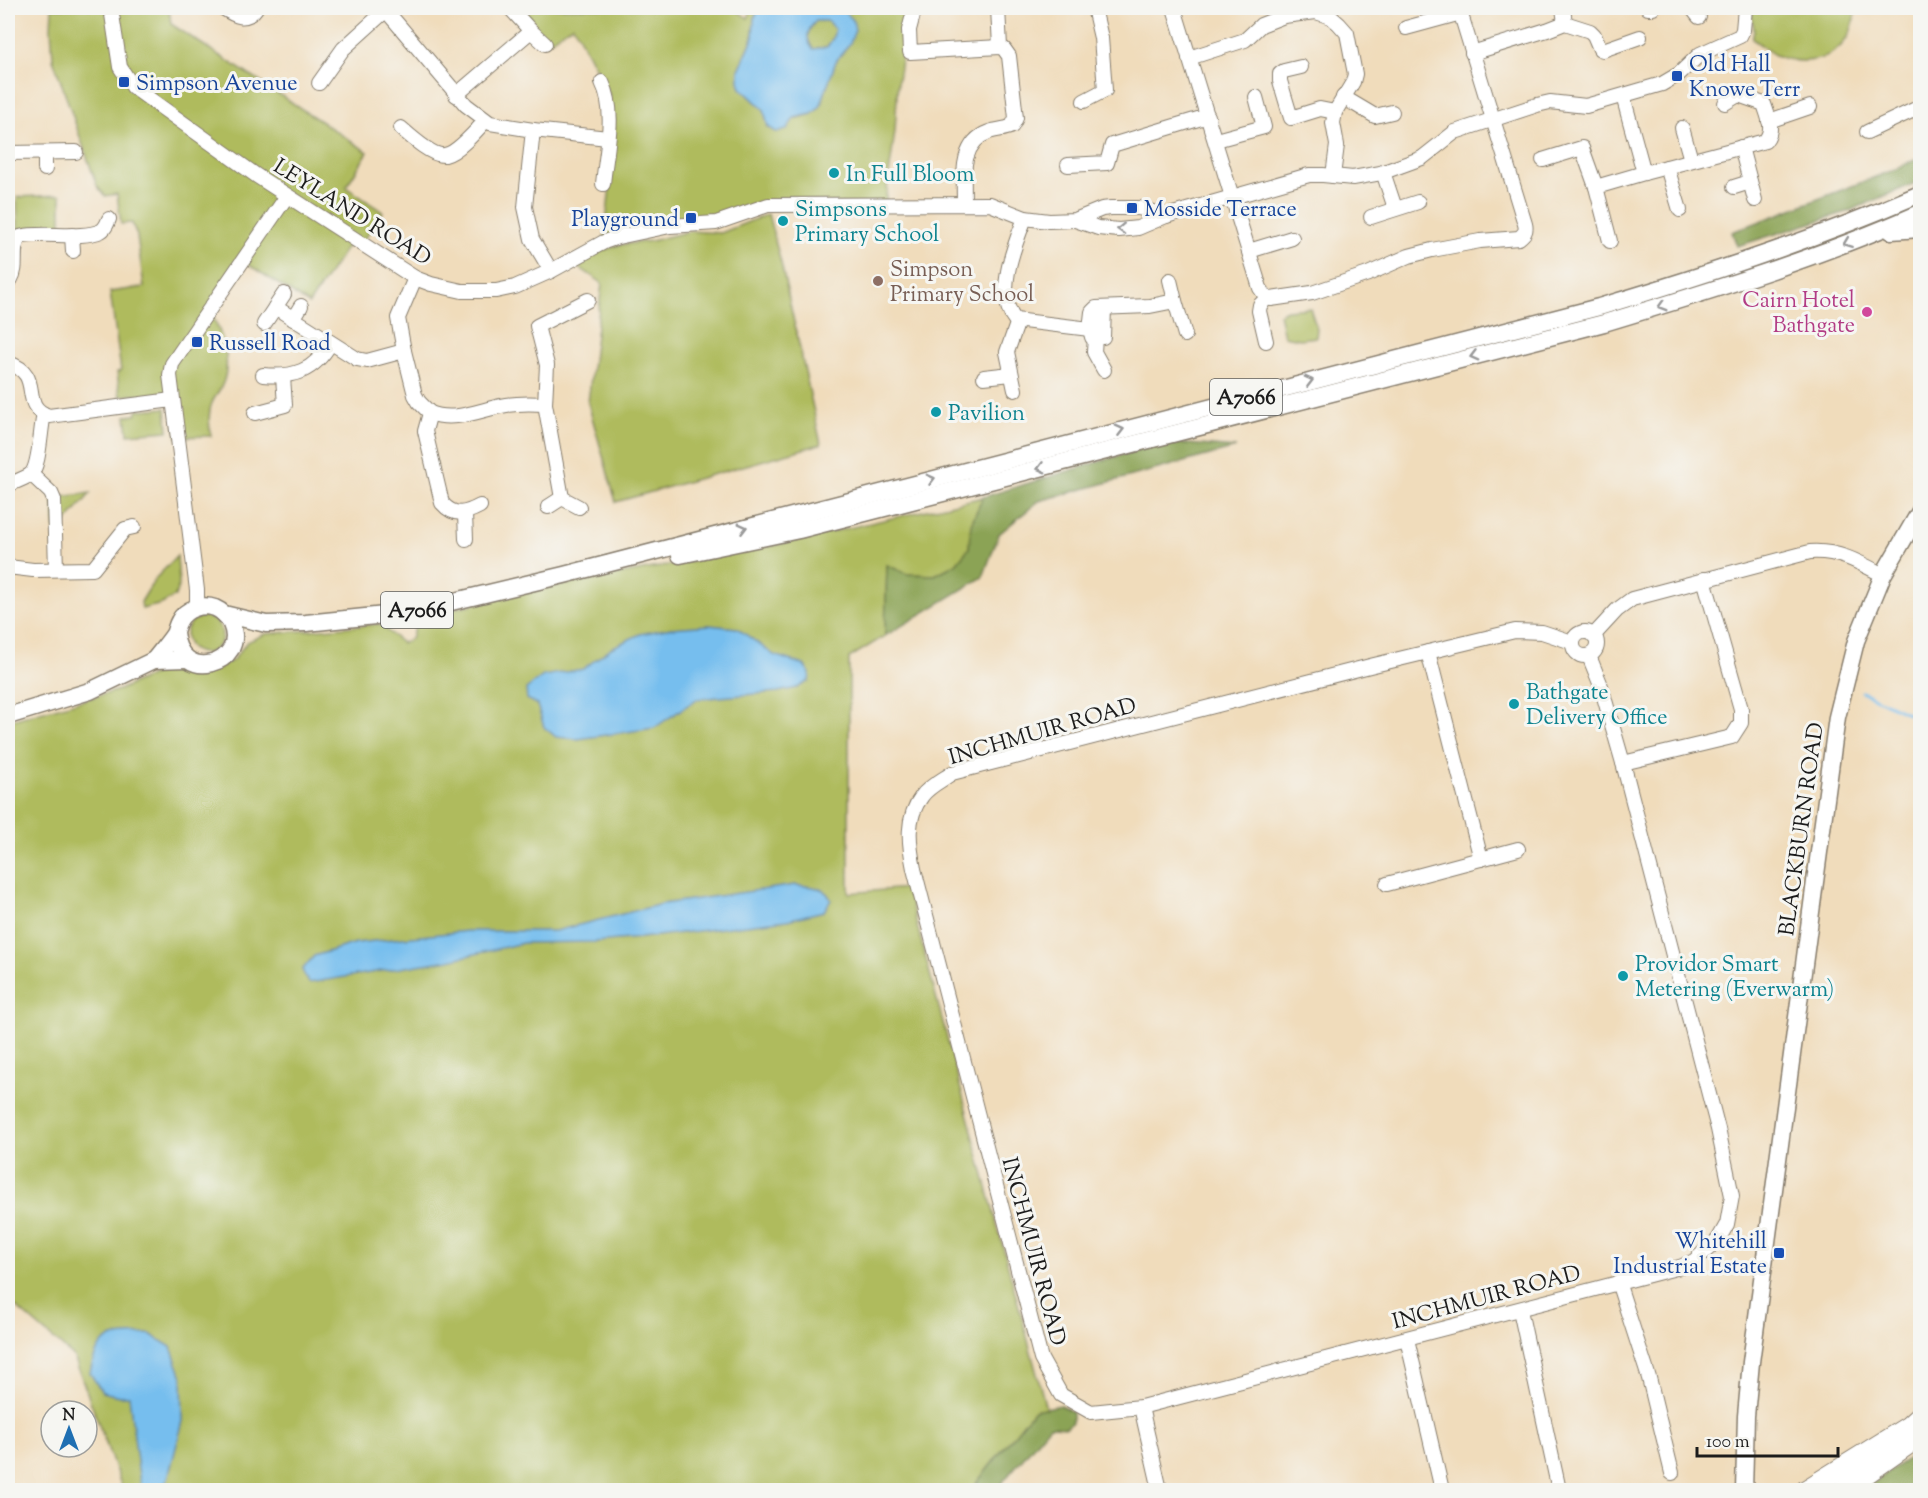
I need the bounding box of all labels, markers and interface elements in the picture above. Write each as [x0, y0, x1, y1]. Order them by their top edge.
place label: Old Hall Knowe Terr [1689, 50, 1800, 107]
place label: Simpson Avenue [136, 69, 297, 101]
marker: Old Hall Knowe Terr [1670, 69, 1684, 83]
marker: Simpson Avenue [117, 75, 131, 89]
street label: LEYLAND ROAD [266, 152, 437, 275]
place label: In Full Bloom [846, 160, 974, 192]
marker: In Full Bloom [827, 166, 841, 180]
place label: Simpsons Primary School [795, 195, 939, 252]
place label: Mosside Terrace [1144, 195, 1297, 227]
marker: Mosside Terrace [1125, 201, 1139, 215]
place label: Playground [571, 205, 679, 237]
marker: Playground [684, 211, 698, 225]
marker: Simpsons Primary School [776, 214, 790, 228]
one-way arrow [1116, 222, 1125, 235]
one-way arrow [1842, 236, 1853, 248]
place label: Simpson Primary School [890, 255, 1034, 312]
marker: Simpson Primary School [871, 274, 885, 288]
place label: Cairn Hotel Bathgate [1742, 286, 1855, 343]
one-way arrow [1658, 299, 1668, 311]
marker: Cairn Hotel Bathgate [1860, 305, 1874, 319]
place label: Russell Road [209, 329, 331, 361]
marker: Russell Road [190, 335, 204, 349]
one-way arrow [1469, 349, 1479, 362]
one-way arrow [1303, 376, 1314, 388]
road number: A7066 [1210, 379, 1282, 415]
place label: Pavilion [948, 399, 1025, 431]
marker: Pavilion [929, 405, 943, 419]
one-way arrow [1115, 424, 1125, 437]
one-way arrow [1036, 460, 1046, 473]
one-way arrow [926, 474, 936, 486]
one-way arrow [738, 523, 748, 536]
road number: A7066 [381, 592, 453, 628]
place label: Bathgate Delivery Office [1526, 678, 1668, 735]
street label: INCHMUIR ROAD [945, 691, 1140, 775]
marker: Bathgate Delivery Office [1507, 697, 1521, 711]
street label: BLACKBURN ROAD [1772, 720, 1834, 938]
place label: Providor Smart Metering (Everwarm) [1635, 950, 1834, 1007]
marker: Providor Smart Metering (Everwarm) [1616, 969, 1630, 983]
street label: INCHMUIR ROAD [992, 1154, 1073, 1350]
place label: Whitehill Industrial Estate [1613, 1227, 1767, 1284]
marker: Whitehill Industrial Estate [1772, 1246, 1786, 1260]
street label: INCHMUIR ROAD [1389, 1258, 1585, 1339]
north arrow [39, 1399, 99, 1459]
text: N [63, 1405, 76, 1428]
scale bar [1697, 1420, 1838, 1458]
text: 100 m [1706, 1430, 1750, 1456]

